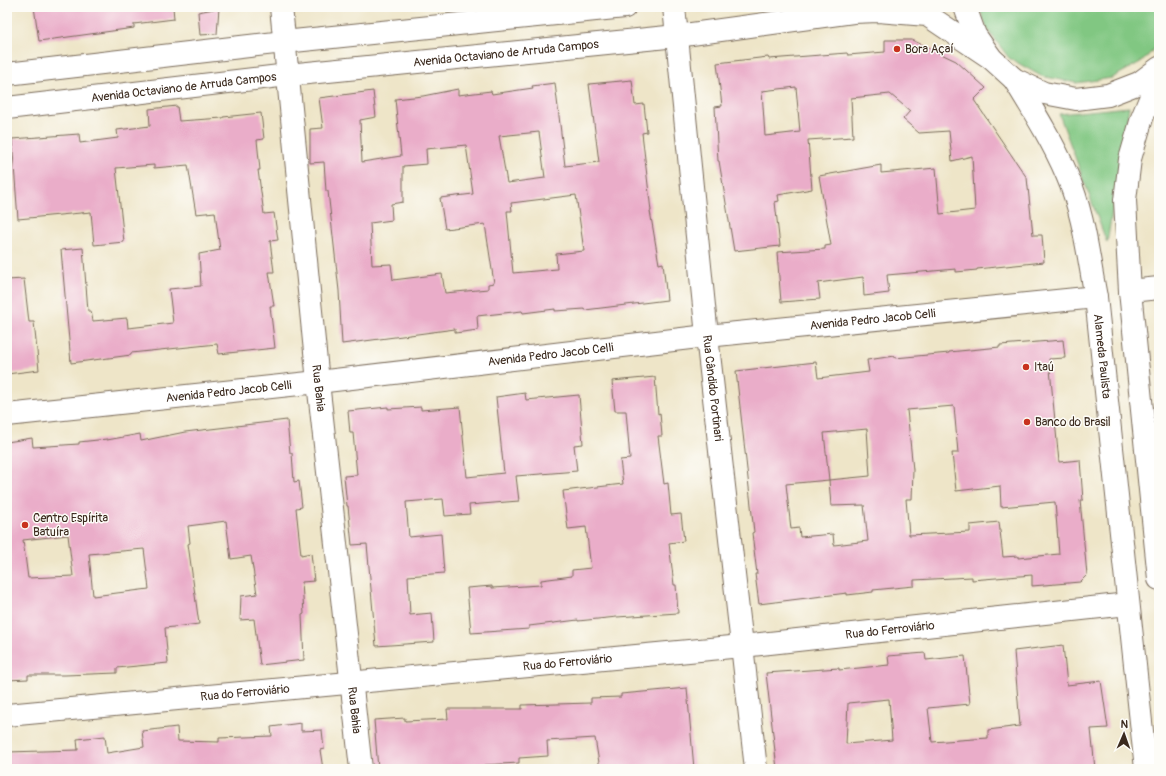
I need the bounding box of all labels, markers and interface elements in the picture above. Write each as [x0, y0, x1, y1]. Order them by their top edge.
street label: Avenida Octaviano de Arruda Campos [412, 37, 600, 70]
place label: Bora Açaí [905, 42, 954, 57]
marker: Bora Açaí [892, 44, 902, 54]
street label: Avenida Octaviano de Arruda Campos [90, 69, 278, 106]
street label: Avenida Pedro Jacob Celli [809, 306, 936, 334]
street label: Alameda Paulista [1090, 313, 1114, 400]
street label: Rua Cândido Portinari [699, 334, 726, 442]
street label: Avenida Pedro Jacob Celli [487, 340, 614, 370]
place label: Itaú [1034, 360, 1054, 375]
marker: Itaú [1021, 362, 1031, 372]
street label: Rua Bahia [308, 364, 328, 413]
street label: Avenida Pedro Jacob Celli [165, 378, 292, 406]
place label: Banco do Brasil [1035, 415, 1111, 430]
marker: Banco do Brasil [1022, 417, 1032, 427]
place label: Centro Espírita Batuíra [33, 511, 109, 540]
marker: Centro Espírita Batuíra [20, 520, 30, 530]
street label: Rua do Ferroviário [845, 618, 936, 643]
street label: Rua do Ferroviário [522, 651, 613, 675]
street label: Rua do Ferroviário [200, 681, 291, 705]
street label: Rua Bahia [344, 686, 364, 735]
north arrow [1104, 714, 1144, 754]
text: N [1120, 718, 1129, 731]

